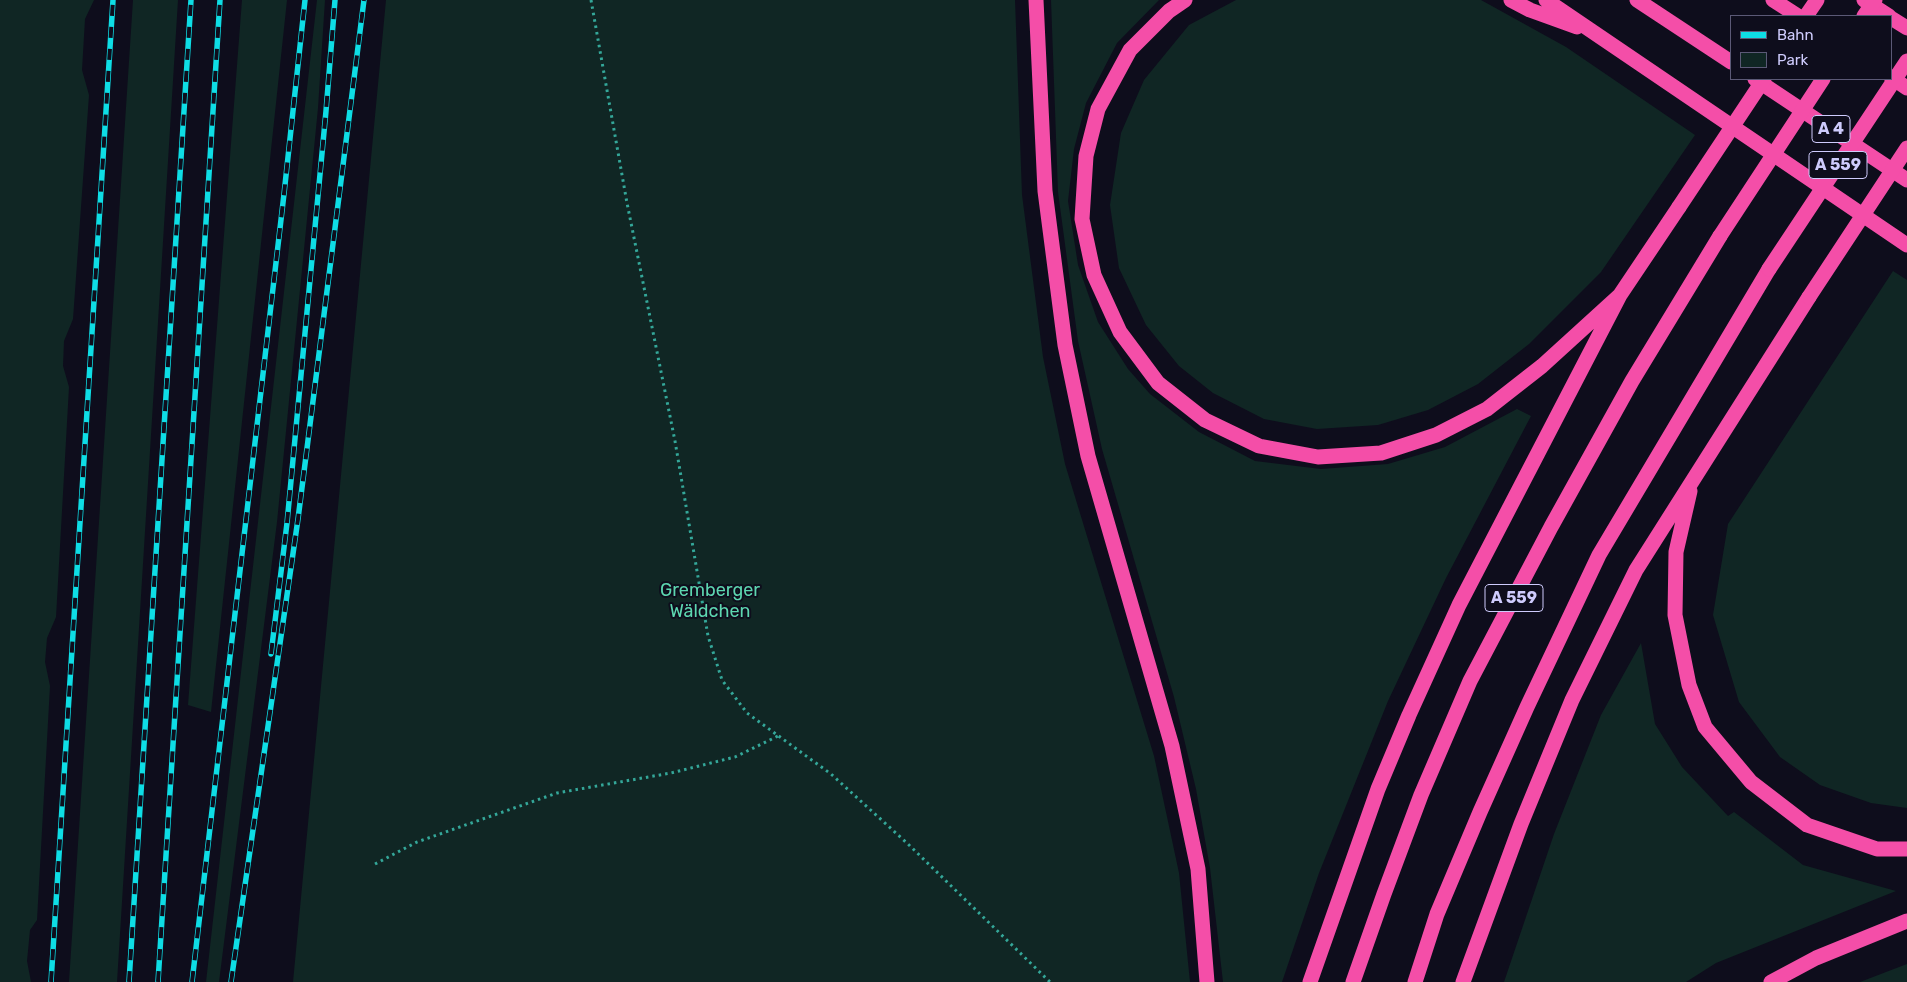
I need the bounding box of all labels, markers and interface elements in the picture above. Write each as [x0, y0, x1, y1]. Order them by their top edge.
legend [1730, 15, 1892, 80]
text: Bahn [1777, 26, 1814, 44]
text: Park [1777, 51, 1808, 69]
road number: A 4 [1812, 116, 1850, 142]
road number: A 559 [1809, 152, 1867, 178]
park label: Gremberger Wäldchen [660, 580, 760, 622]
road number: A 559 [1485, 584, 1543, 612]

